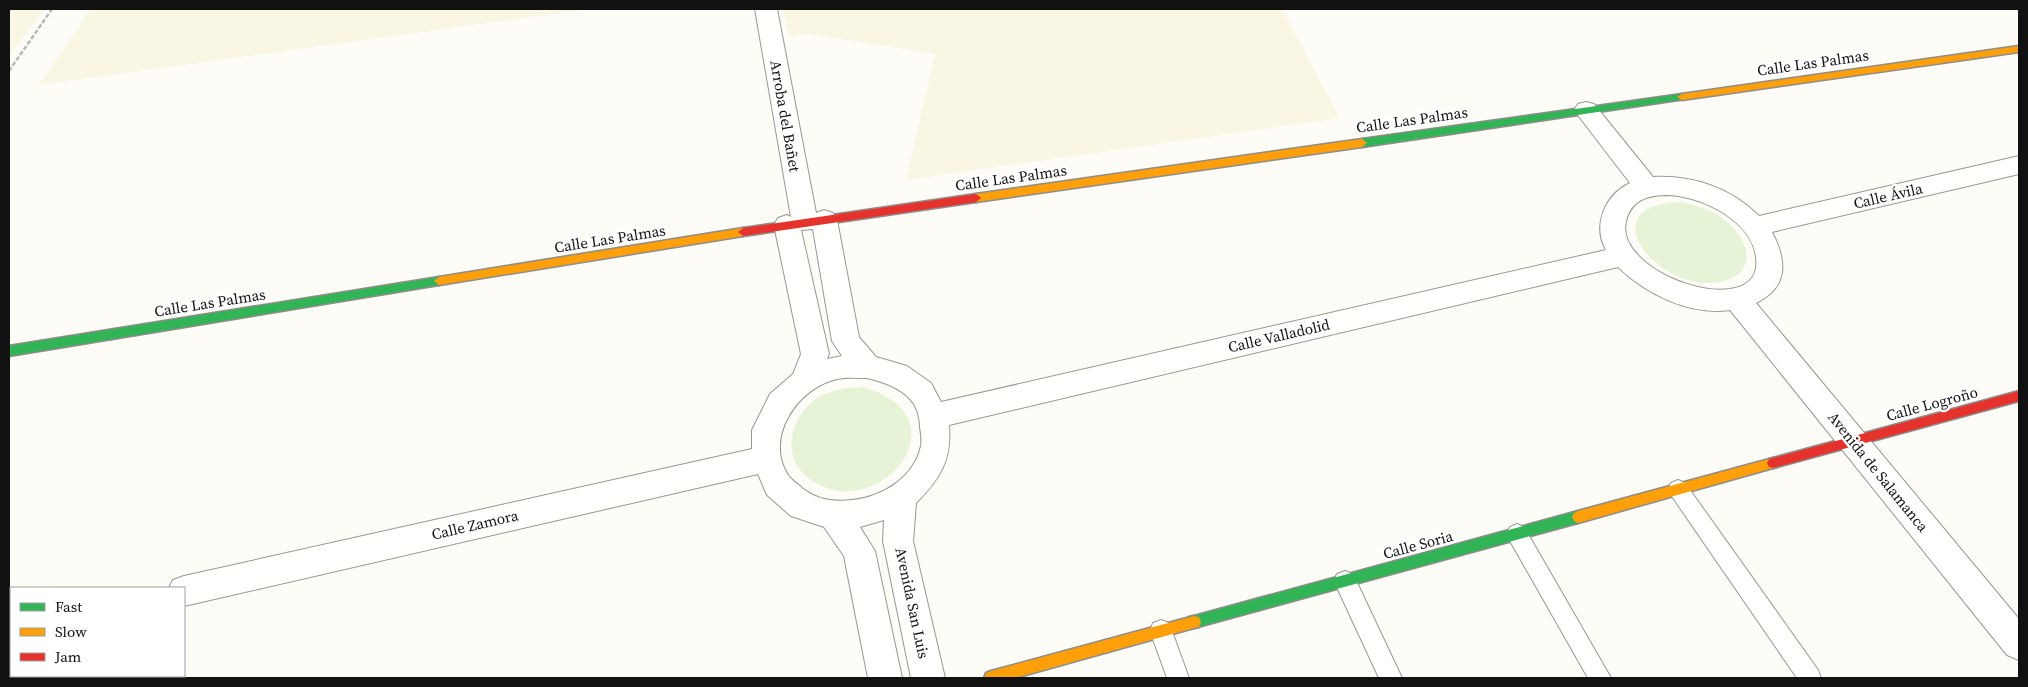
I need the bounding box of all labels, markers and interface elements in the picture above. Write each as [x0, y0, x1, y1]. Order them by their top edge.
street label: Calle Las Palmas [1756, 44, 1870, 81]
street label: Arroba del Bañet [765, 58, 806, 173]
street label: Calle Las Palmas [1355, 101, 1469, 138]
street label: Calle Las Palmas [954, 159, 1068, 196]
street label: Calle Ávila [1851, 177, 1925, 214]
street label: Calle Las Palmas [553, 219, 667, 258]
street label: Calle Las Palmas [153, 283, 267, 322]
street label: Calle Valladolid [1226, 314, 1332, 357]
street label: Calle Logroño [1884, 381, 1980, 426]
street label: Avenida de Salamanca [1823, 407, 1934, 536]
street label: Calle Zamora [429, 504, 521, 545]
street label: Calle Soria [1381, 525, 1455, 564]
street label: Avenida San Luis [890, 545, 935, 660]
legend [10, 587, 185, 677]
text: Fast [55, 596, 82, 617]
text: Slow [55, 621, 87, 642]
text: Jam [54, 646, 82, 667]

